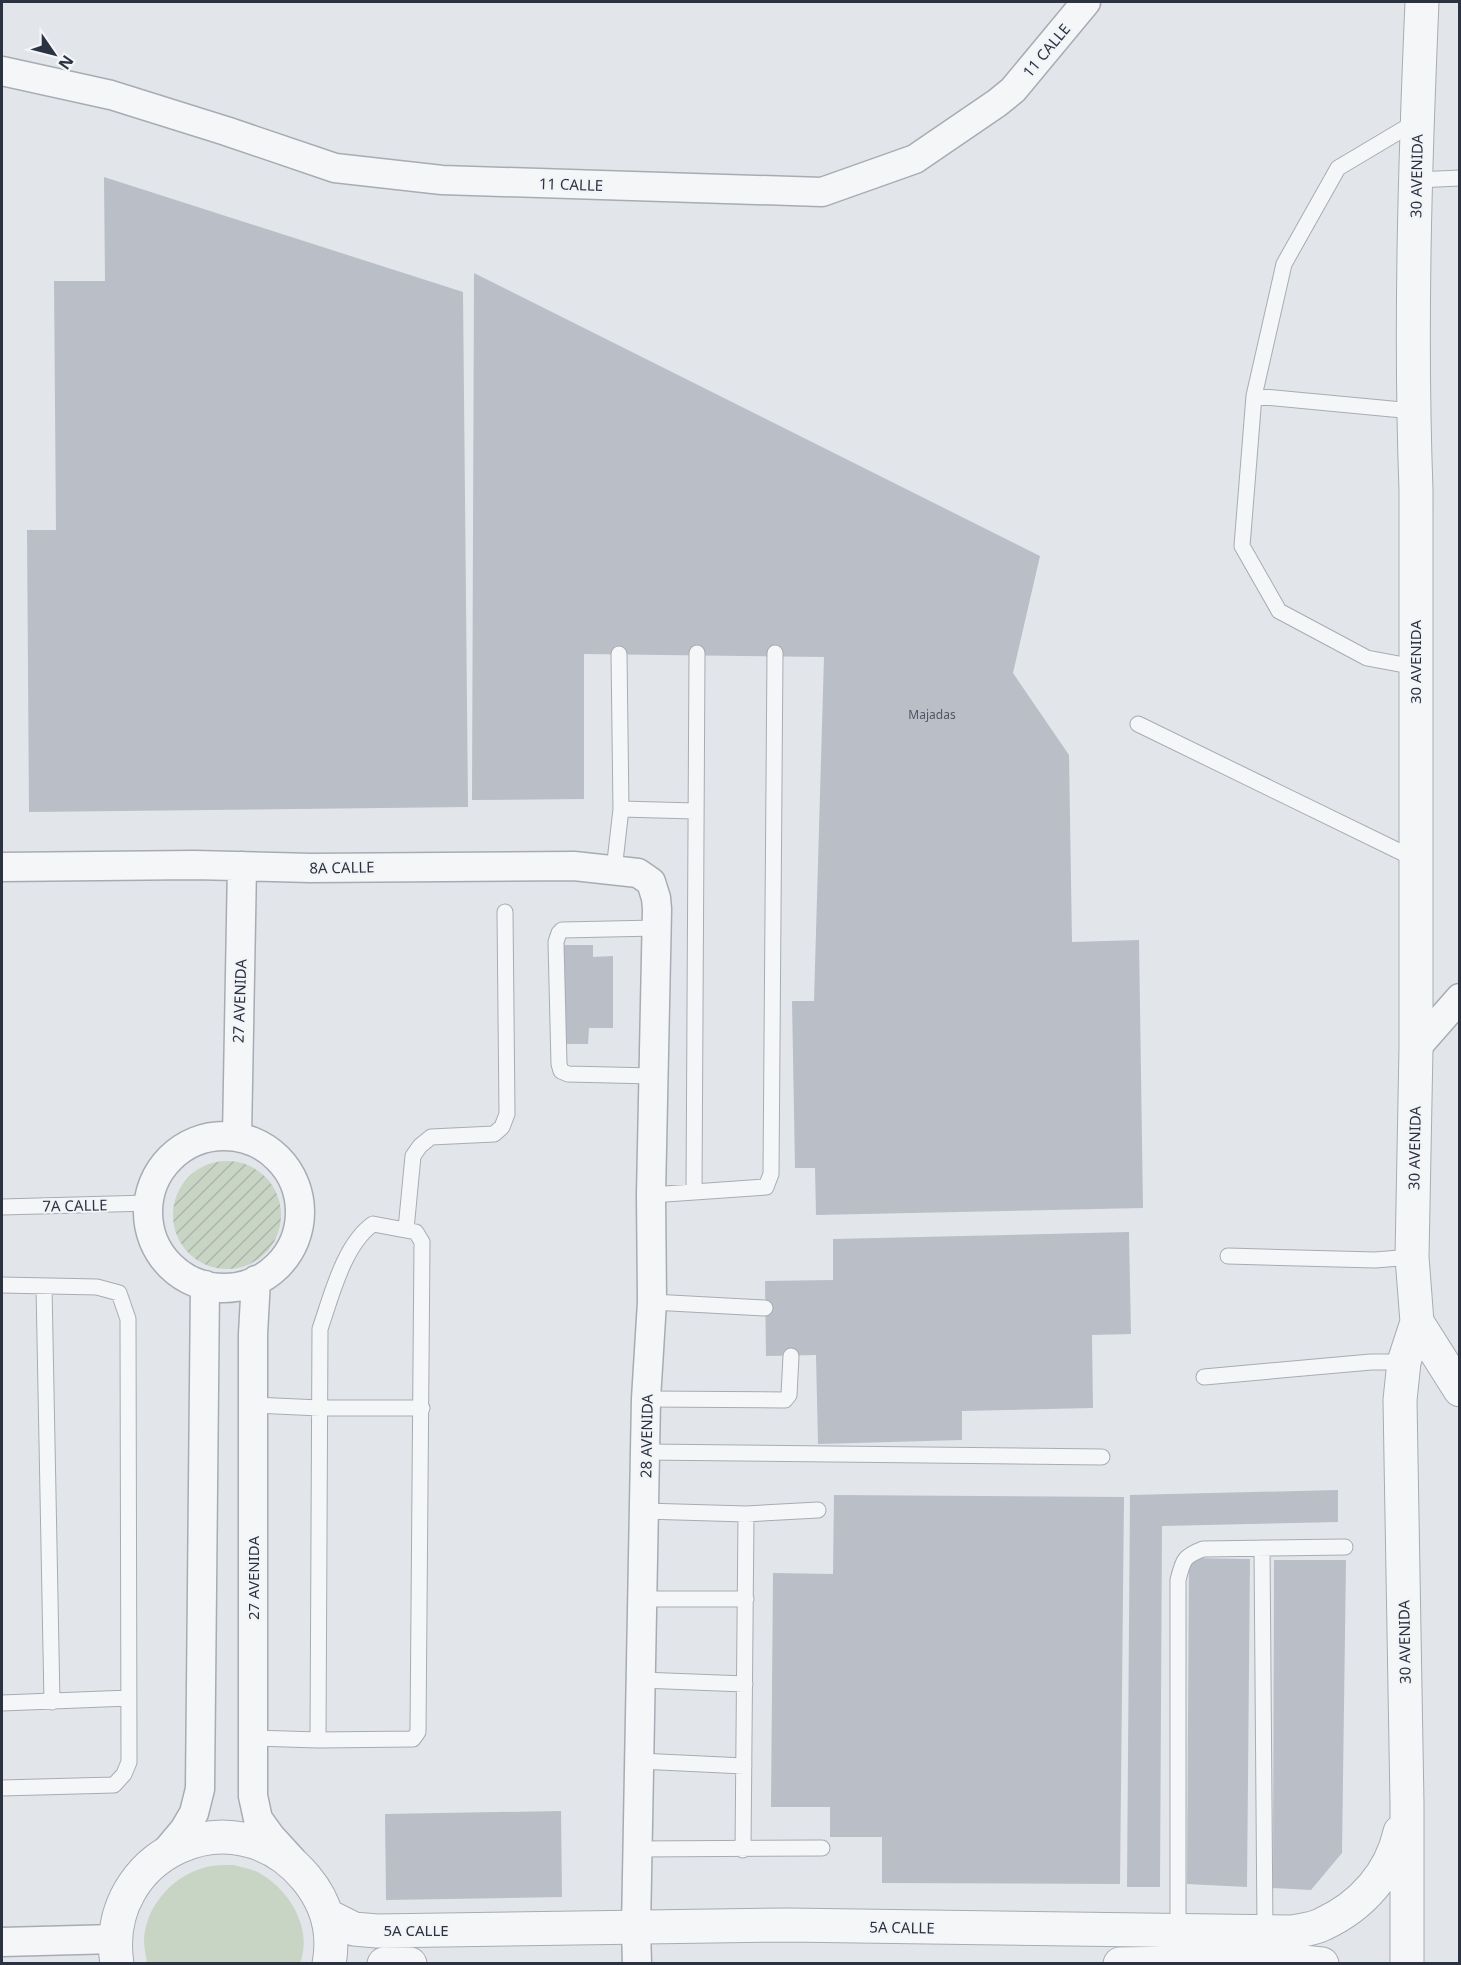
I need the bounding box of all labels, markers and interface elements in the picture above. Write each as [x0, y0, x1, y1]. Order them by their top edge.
street label: 11 CALLE [1018, 19, 1074, 81]
north arrow [24, 24, 84, 84]
text: N [54, 51, 79, 74]
street label: 30 AVENIDA [1405, 133, 1427, 218]
street label: 11 CALLE [539, 173, 603, 195]
street label: 30 AVENIDA [1405, 620, 1425, 704]
house number: Majadas [908, 706, 956, 723]
street label: 8A CALLE [309, 856, 375, 878]
street label: 27 AVENIDA [228, 958, 250, 1043]
street label: 30 AVENIDA [1403, 1105, 1425, 1190]
street label: 7A CALLE [42, 1194, 108, 1216]
street label: 28 AVENIDA [635, 1393, 657, 1478]
street label: 27 AVENIDA [243, 1536, 263, 1620]
street label: 30 AVENIDA [1393, 1599, 1415, 1684]
street label: 5A CALLE [869, 1916, 935, 1938]
street label: 5A CALLE [383, 1920, 449, 1940]

